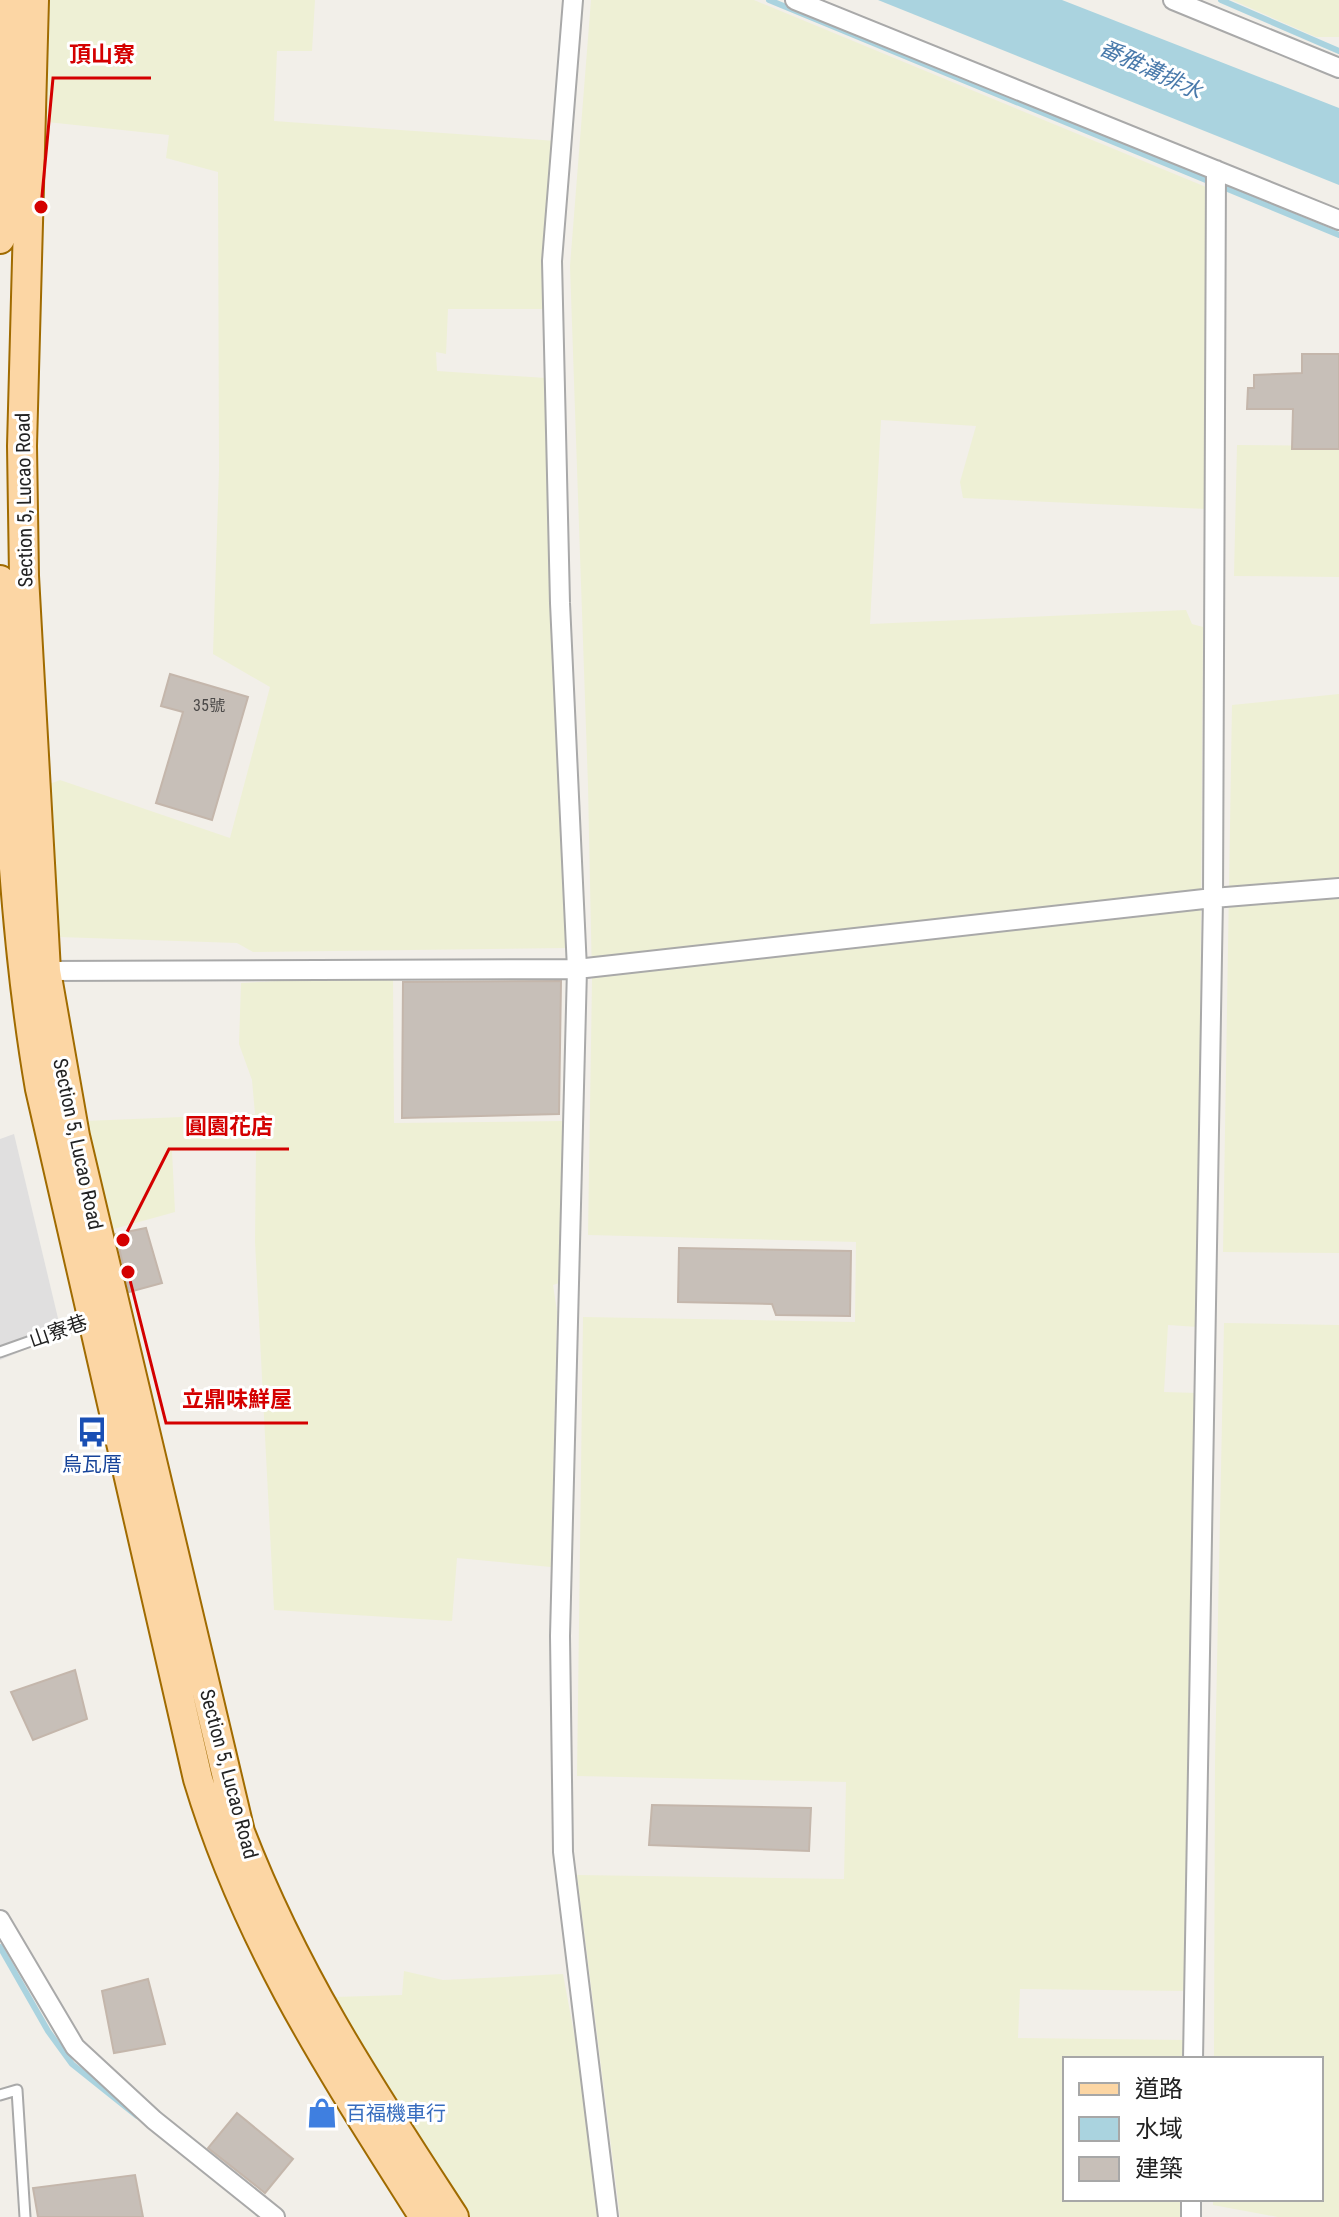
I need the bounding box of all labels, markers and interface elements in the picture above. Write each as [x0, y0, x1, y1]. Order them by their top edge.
callout: 頂山寮 [53, 32, 151, 78]
water label: 番雅溝排水 [1096, 35, 1207, 104]
text: 頂山寮 [69, 42, 135, 67]
street label: Section 5, Lucao Road [10, 413, 38, 587]
house number: 35號 [193, 696, 225, 715]
street label: Section 5, Lucao Road [48, 1056, 108, 1232]
callout: 圓園花店 [169, 1103, 289, 1149]
text: 圓園花店 [185, 1114, 273, 1139]
street label: 山寮巷 [26, 1310, 90, 1352]
callout: 立鼎味鮮屋 [166, 1377, 308, 1423]
text: 立鼎味鮮屋 [182, 1387, 292, 1412]
bus stop icon: 烏瓦厝 [75, 1415, 109, 1449]
place label: 烏瓦厝 [62, 1452, 122, 1476]
street label: Section 5, Lucao Road [195, 1687, 263, 1861]
legend [1063, 2057, 1323, 2201]
text: 道路 [1135, 2075, 1183, 2103]
shop icon: 百福機車行 [305, 2096, 339, 2130]
place label: 百福機車行 [346, 2101, 446, 2125]
text: 水域 [1135, 2115, 1183, 2143]
text: 建築 [1135, 2155, 1183, 2183]

